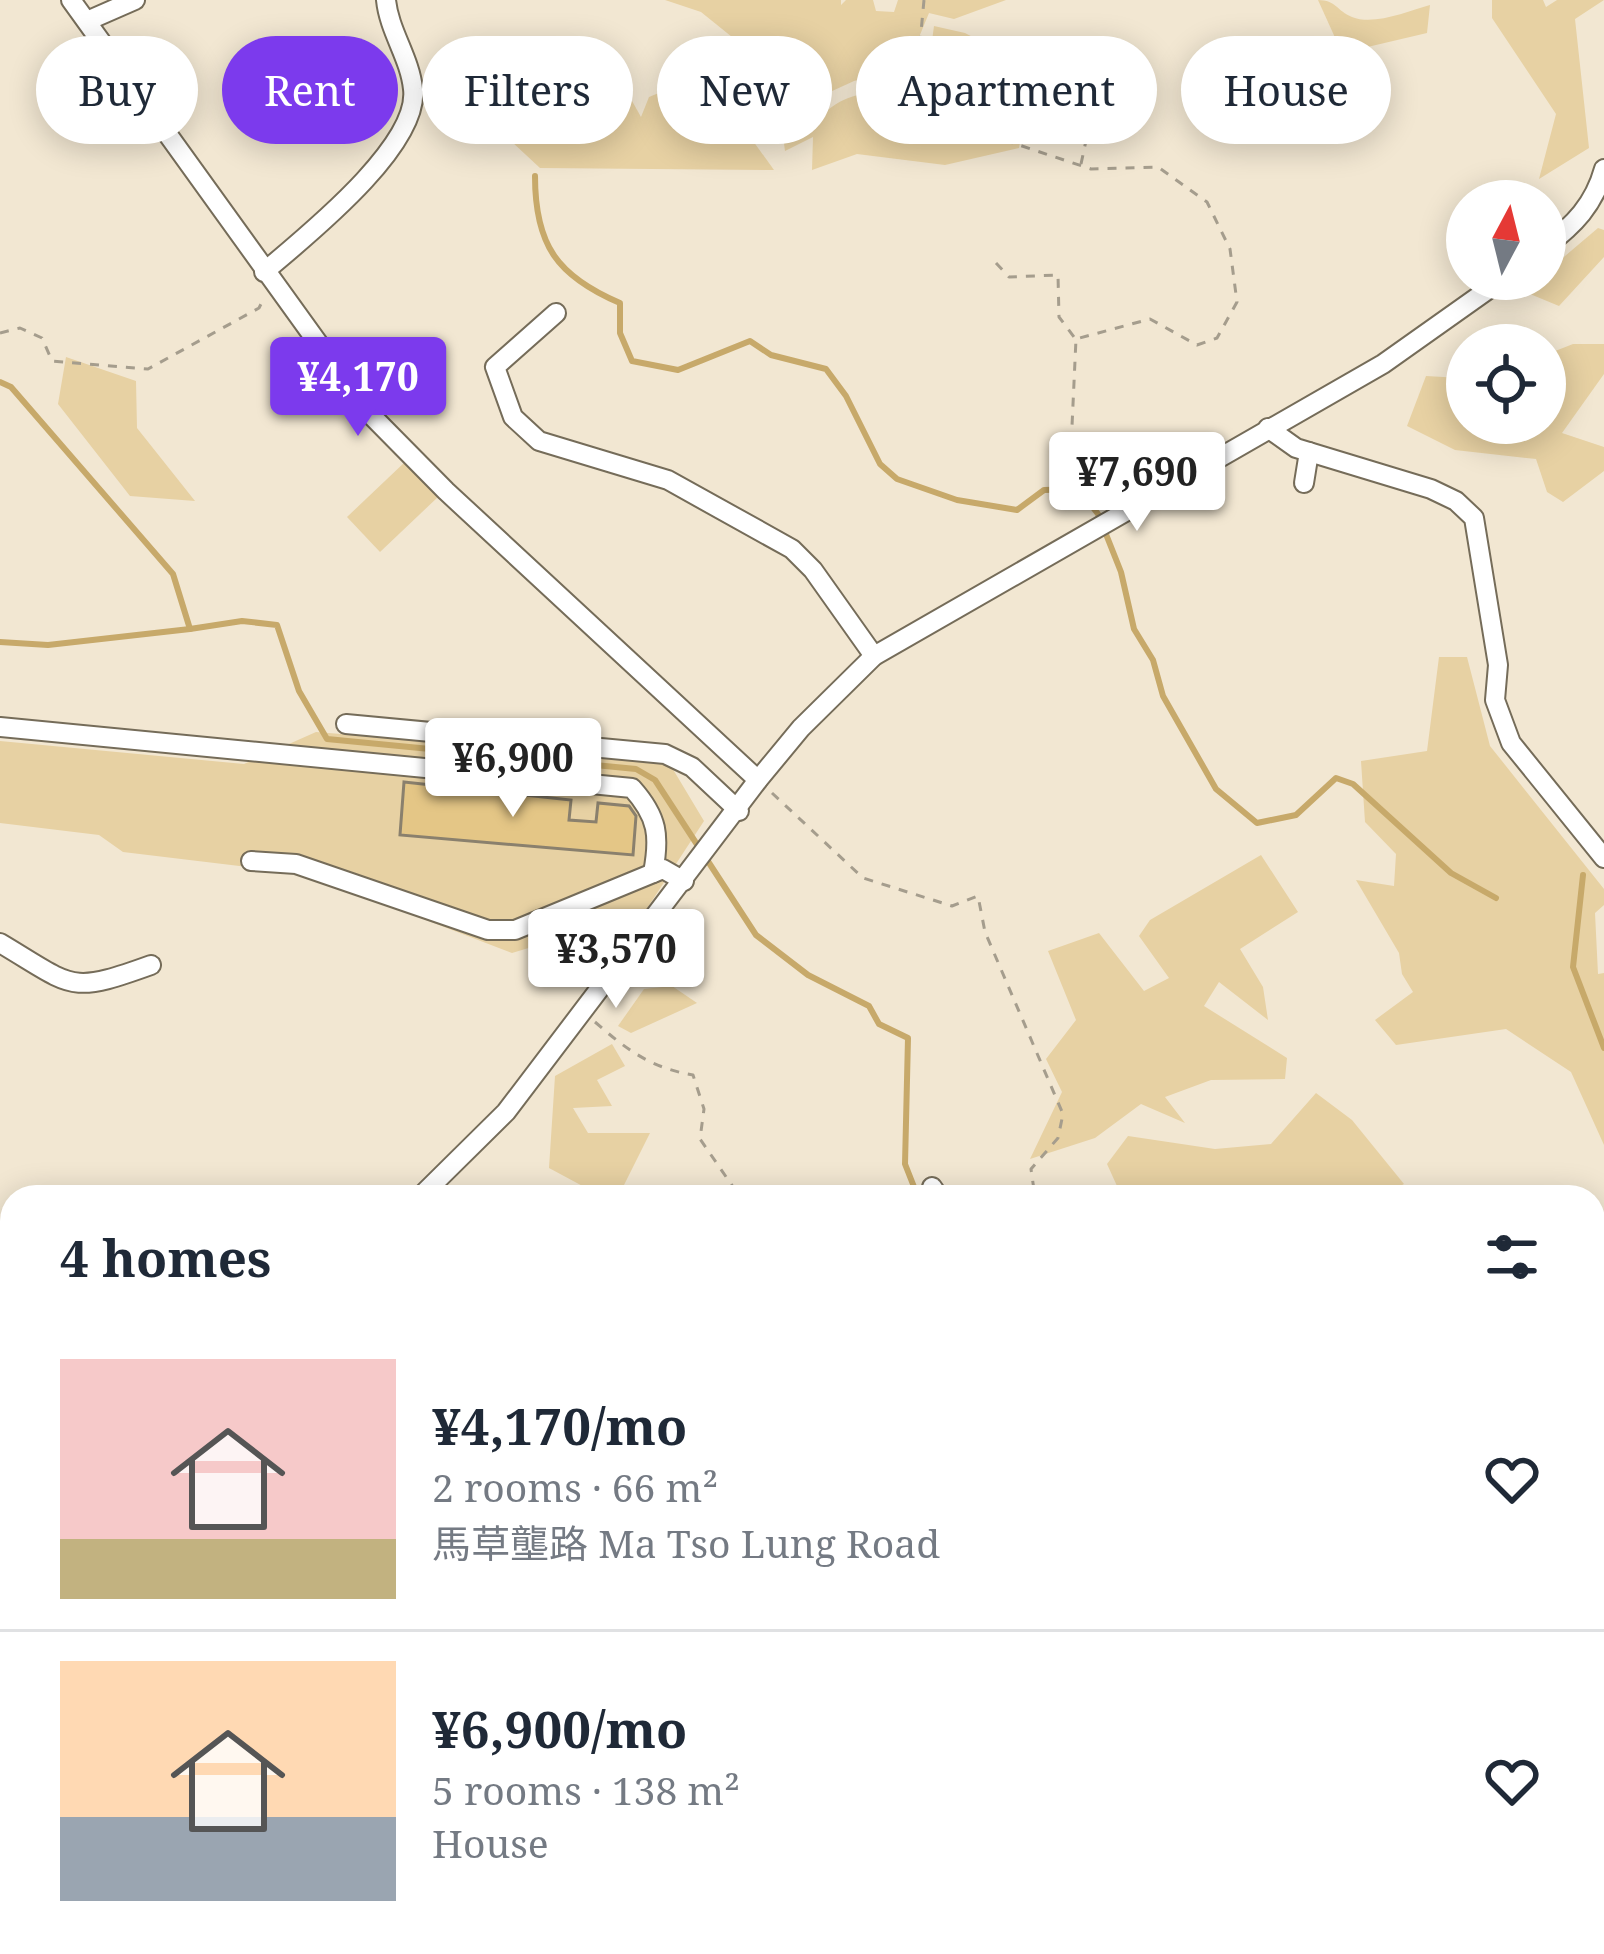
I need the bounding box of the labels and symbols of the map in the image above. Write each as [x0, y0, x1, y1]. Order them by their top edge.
north arrow [1446, 180, 1566, 300]
pin: ¥4,170 [260, 337, 456, 439]
pin: ¥7,690 [1039, 432, 1235, 534]
pin: ¥6,900 [415, 718, 611, 820]
pin: ¥3,570 [518, 909, 714, 1011]

